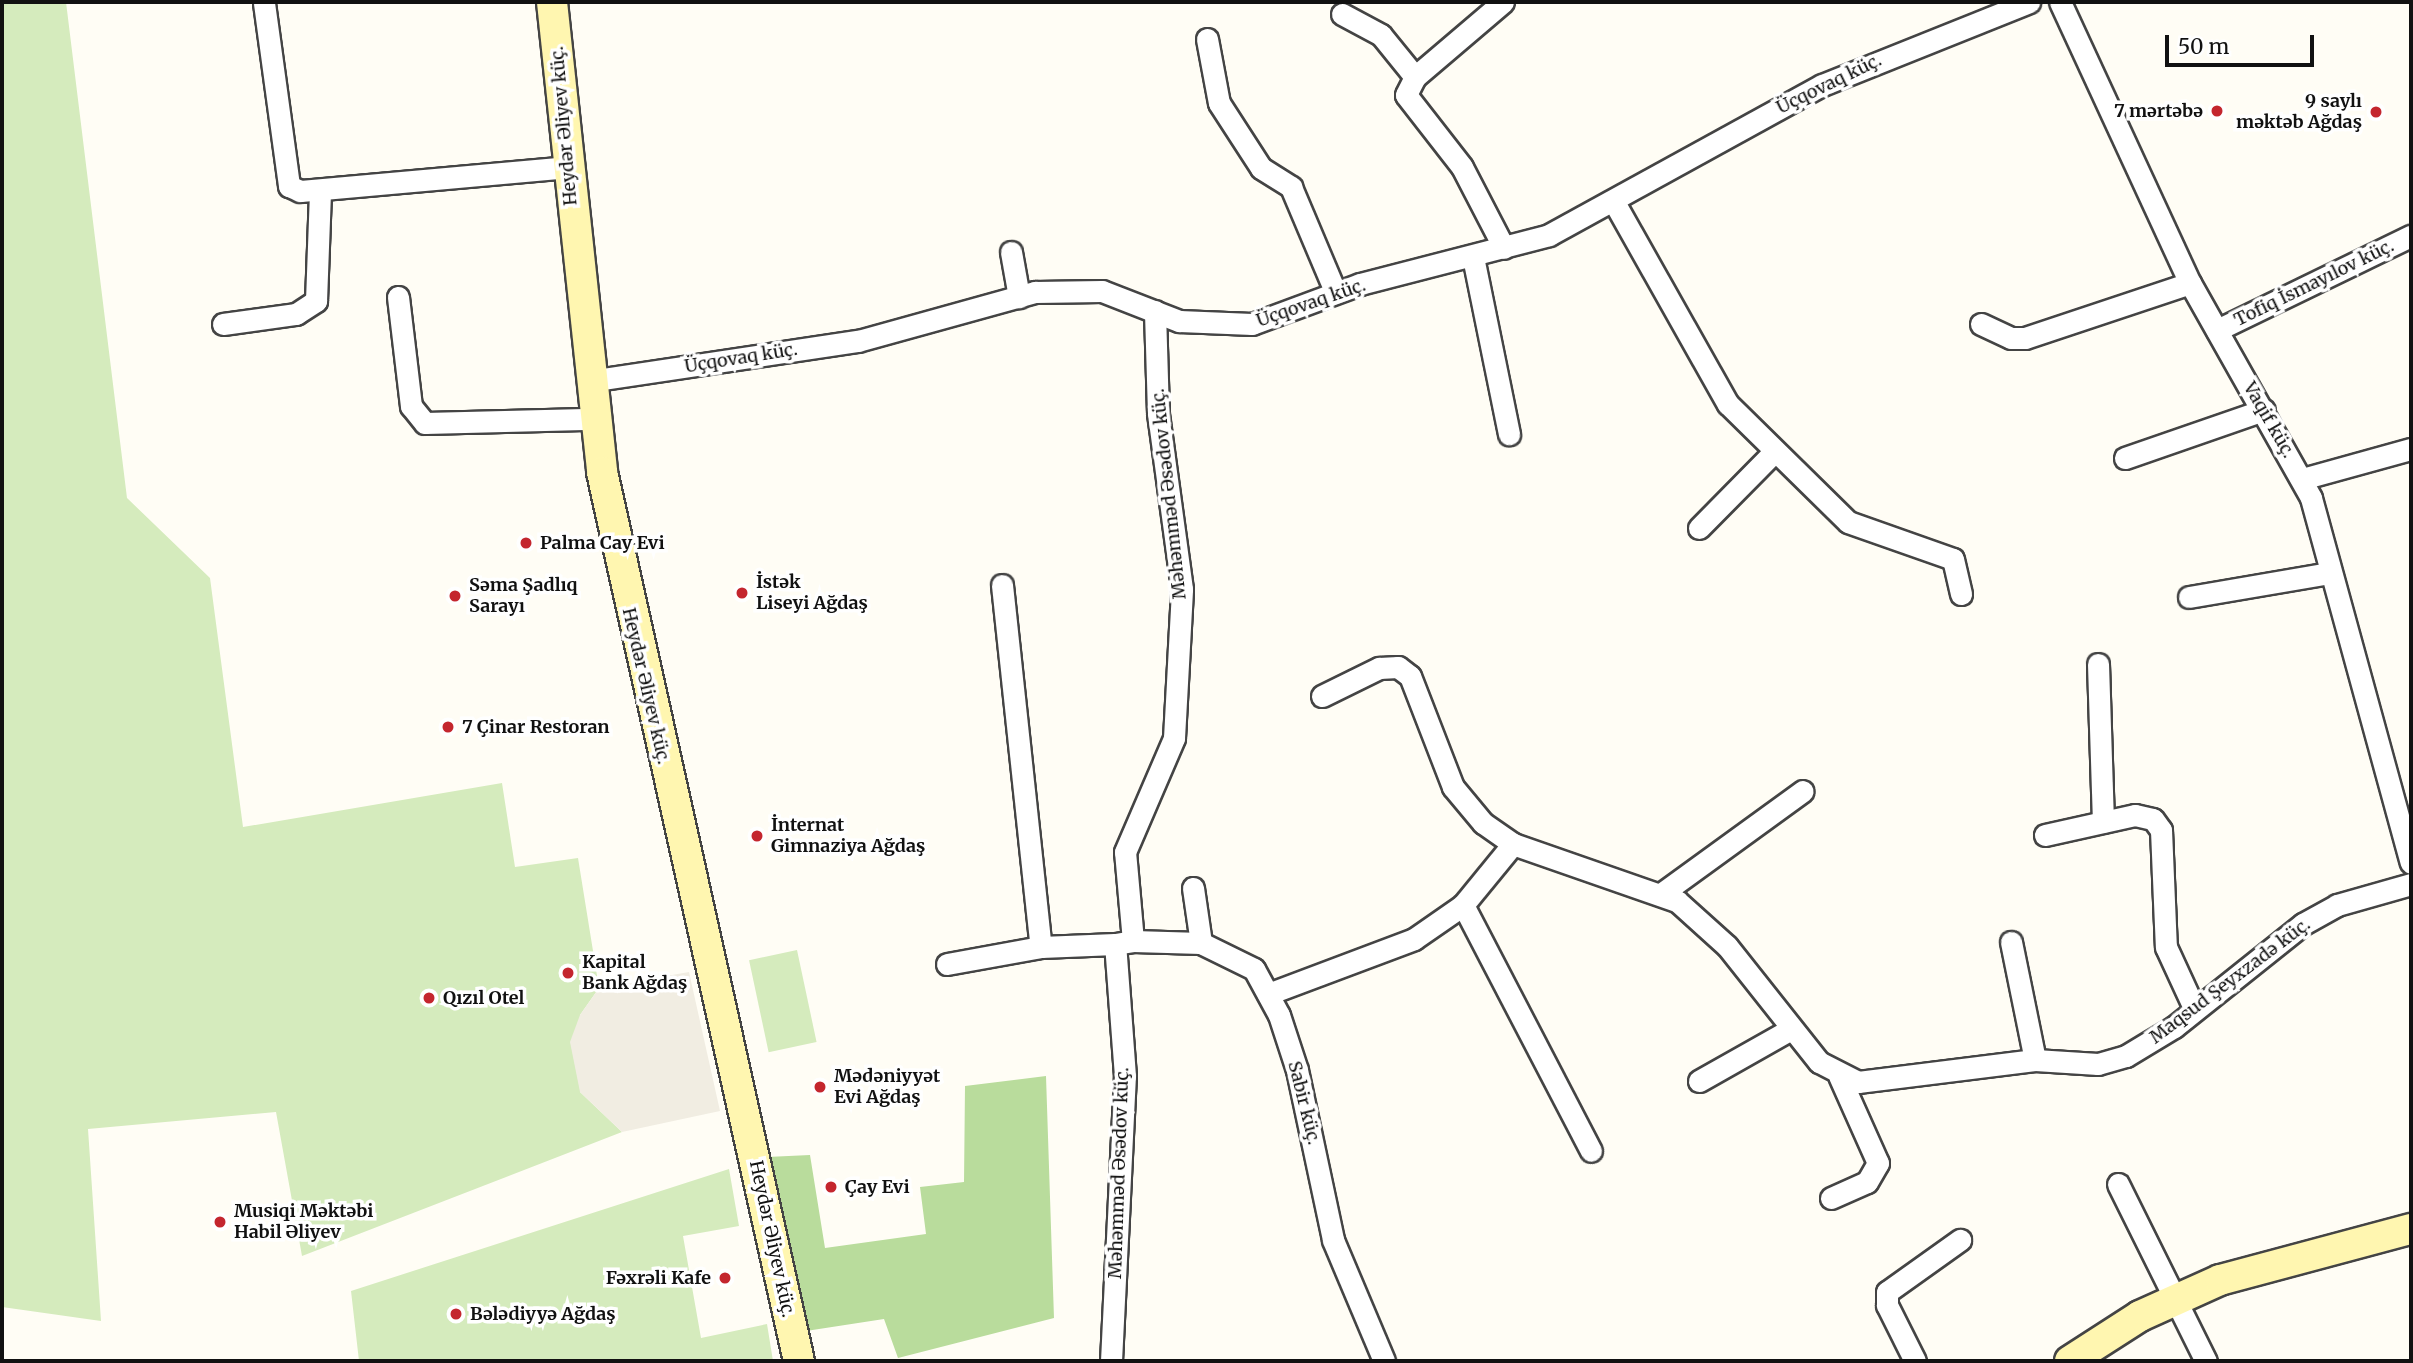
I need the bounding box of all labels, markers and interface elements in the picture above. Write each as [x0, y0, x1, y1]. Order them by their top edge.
scale bar [2168, 21, 2317, 65]
text: 50 m [2178, 33, 2229, 60]
street label: Heydər Əliyev küç. [546, 45, 582, 207]
street label: Üçqovaq küç. [1773, 49, 1885, 119]
place label: 9 saylı məktəb Ağdaş [2236, 91, 2362, 134]
place label: 7 mərtəbə [2114, 100, 2203, 122]
marker: 7 mərtəbə [2209, 103, 2225, 119]
marker: 9 saylı məktəb Ağdaş [2368, 104, 2384, 120]
street label: Tofiq İsmayılov küç. [2231, 235, 2397, 331]
street label: Üçqovaq küç. [1254, 274, 1368, 332]
street label: Üçqovaq küç. [683, 338, 799, 378]
street label: Vaqif küç. [2239, 378, 2299, 462]
street label: Məhəmməd Əsədov küç. [1147, 388, 1191, 600]
place label: Palma Cay Evi [540, 532, 665, 554]
marker: Palma Cay Evi [518, 535, 534, 551]
place label: İstək Liseyi Ağdaş [756, 572, 868, 614]
place label: Səma Şadlıq Sarayı [469, 575, 577, 618]
marker: İstək Liseyi Ağdaş [734, 585, 750, 601]
marker: Səma Şadlıq Sarayı [447, 588, 463, 604]
street label: Heydər Əliyev küç. [618, 606, 674, 766]
place label: 7 Çinar Restoran [462, 716, 610, 738]
marker: 7 Çinar Restoran [440, 719, 456, 735]
place label: İnternat Gimnaziya Ağdaş [771, 815, 925, 858]
marker: İnternat Gimnaziya Ağdaş [749, 828, 765, 844]
street label: Maqsud Şeyxzadə küç. [2145, 914, 2315, 1048]
place label: Kapital Bank Ağdaş [582, 952, 687, 995]
marker: Kapital Bank Ağdaş [560, 965, 576, 981]
place label: Qızıl Otel [443, 987, 524, 1009]
marker: Qızıl Otel [421, 990, 437, 1006]
street label: Sabir küç. [1283, 1059, 1325, 1147]
place label: Mədəniyyət Evi Ağdaş [834, 1066, 940, 1108]
street label: Məhəmməd Əsədov küç. [1105, 1067, 1133, 1279]
marker: Mədəniyyət Evi Ağdaş [812, 1079, 828, 1095]
street label: Heydər Əliyev küç. [745, 1159, 799, 1319]
place label: Çay Evi [845, 1176, 910, 1198]
marker: Çay Evi [823, 1179, 839, 1195]
place label: Musiqi Məktəbi Habil Əliyev [234, 1201, 373, 1244]
marker: Musiqi Məktəbi Habil Əliyev [212, 1214, 228, 1230]
place label: Fəxrəli Kafe [606, 1267, 711, 1289]
marker: Fəxrəli Kafe [717, 1270, 733, 1286]
place label: Bələdiyyə Ağdaş [470, 1303, 616, 1325]
marker: Bələdiyyə Ağdaş [448, 1306, 464, 1322]

